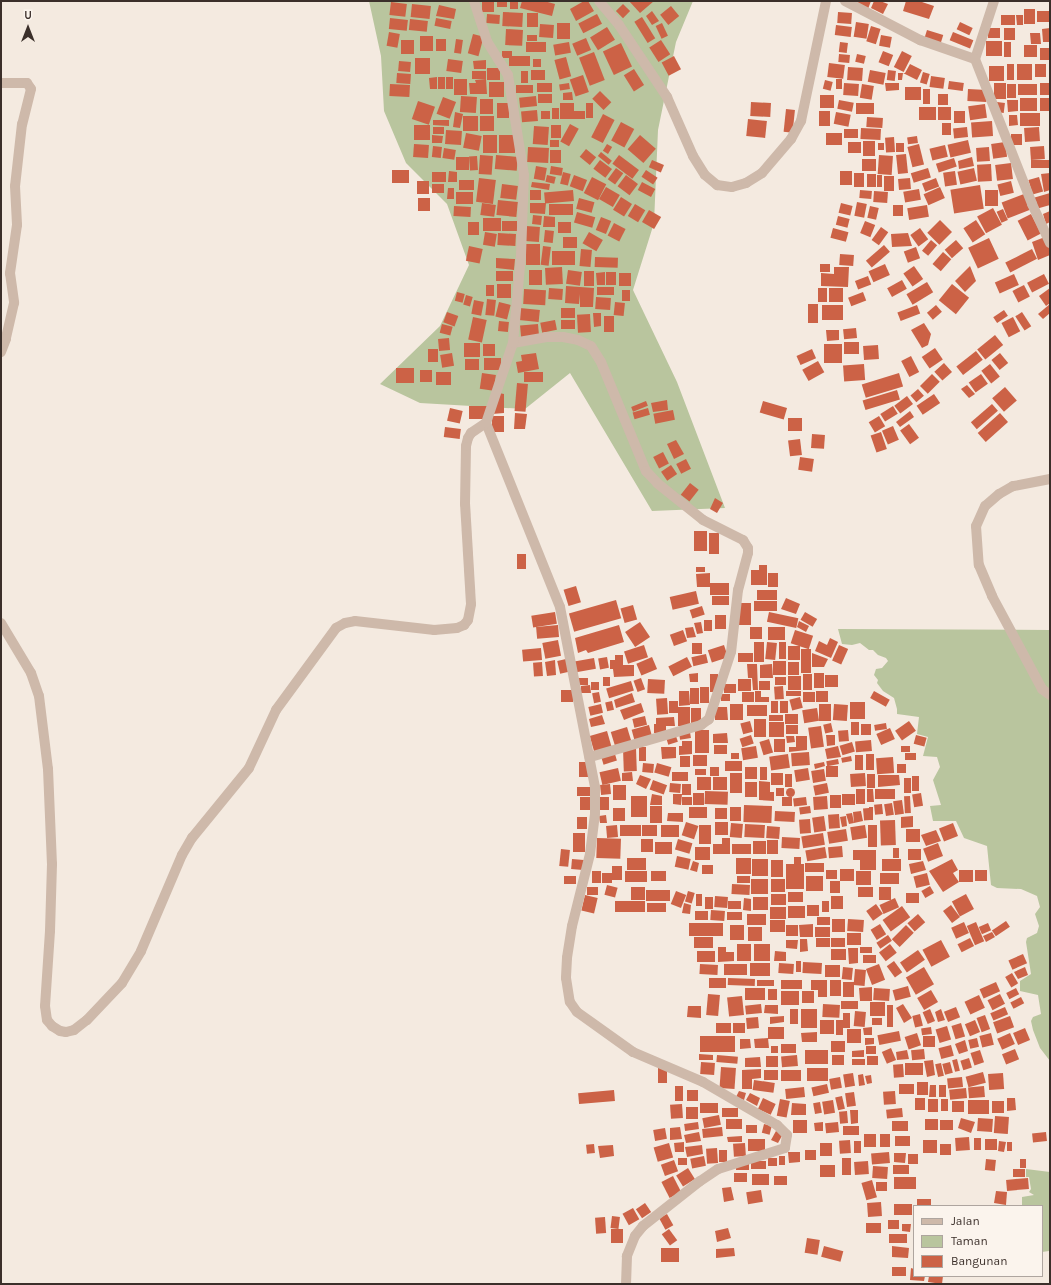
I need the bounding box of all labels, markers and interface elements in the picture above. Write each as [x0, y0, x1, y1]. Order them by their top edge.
north arrow [8, 8, 48, 48]
text: U [24, 9, 32, 22]
legend [913, 1205, 1043, 1277]
text: Jalan [951, 1214, 980, 1228]
text: Taman [951, 1234, 988, 1248]
text: Bangunan [951, 1254, 1007, 1268]

